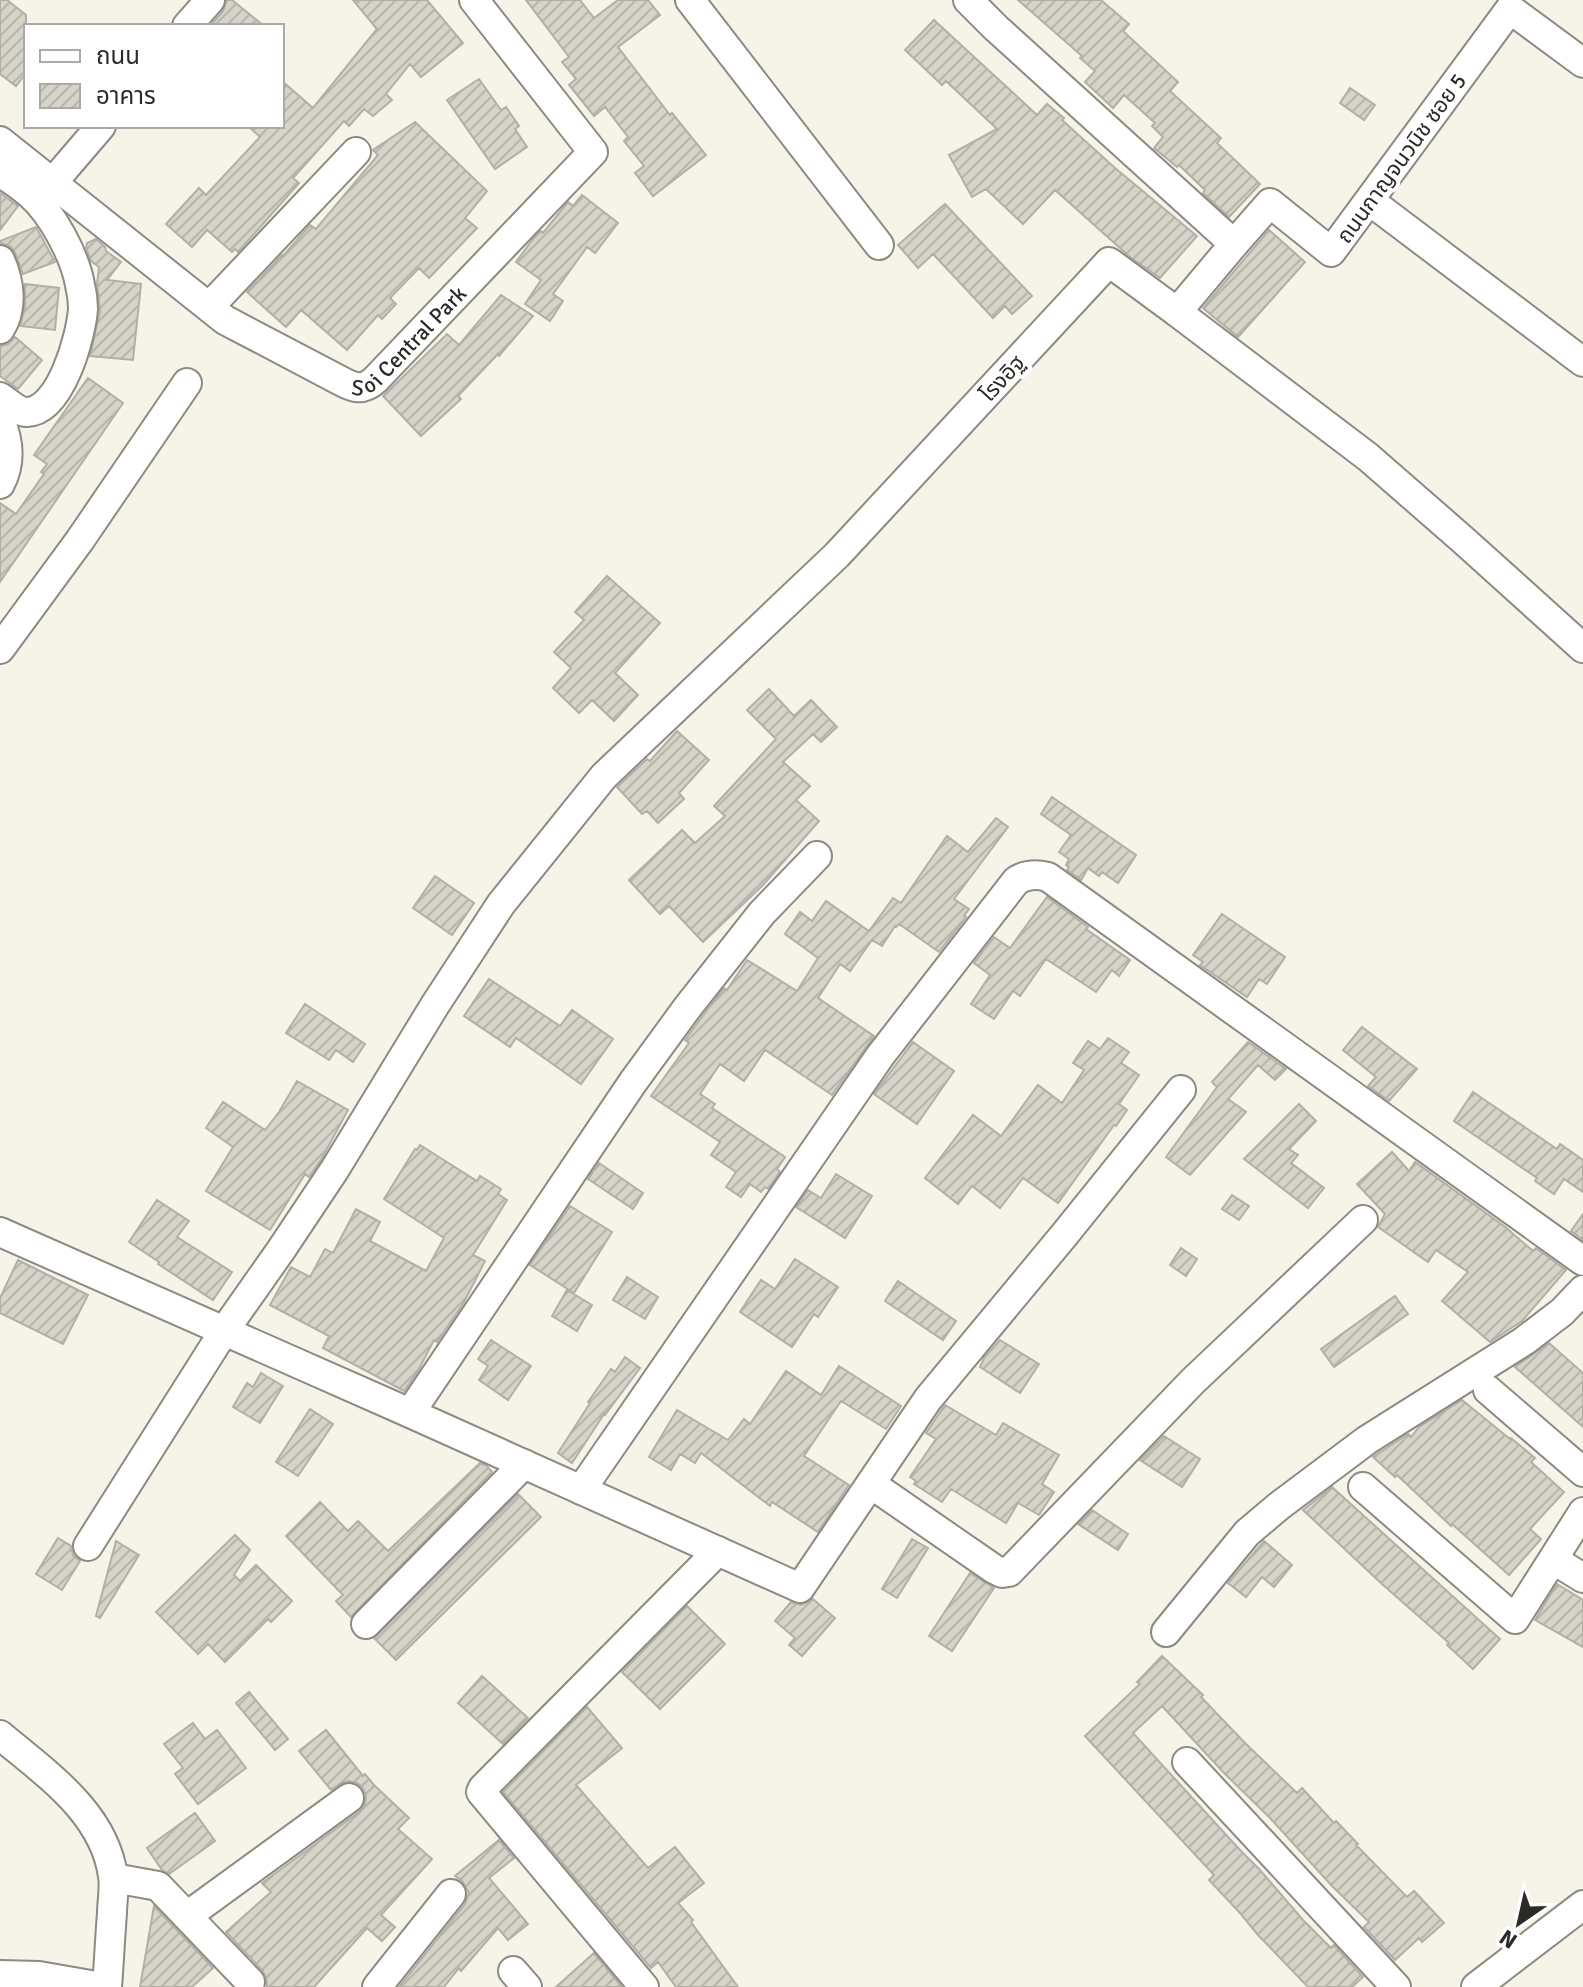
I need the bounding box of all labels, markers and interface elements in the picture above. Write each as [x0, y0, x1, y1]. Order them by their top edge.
legend [24, 24, 284, 128]
text: ถนน [96, 41, 140, 71]
street label: ถนนกาญจนวนิช ซอย 5 [1331, 68, 1472, 249]
text: อาคาร [96, 81, 156, 111]
street label: Soi Central Park [351, 280, 472, 402]
street label: โรงอิฐ [974, 349, 1031, 407]
north arrow [1479, 1883, 1559, 1963]
text: N [1494, 1924, 1522, 1955]

